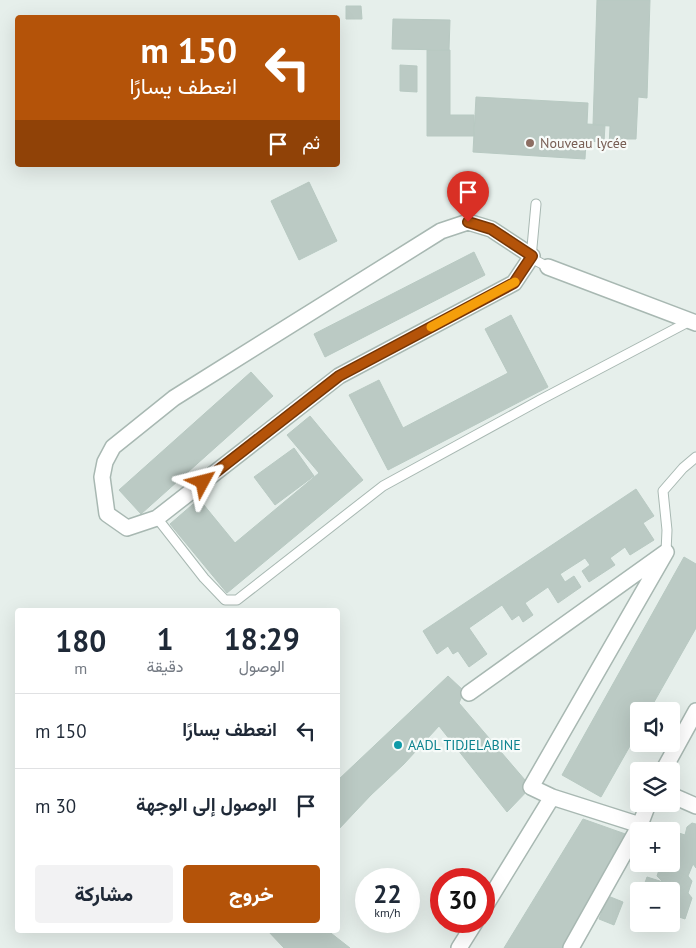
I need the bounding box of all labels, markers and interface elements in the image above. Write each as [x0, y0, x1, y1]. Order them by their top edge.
text: 150 m [140, 27, 237, 73]
icon: left [255, 35, 320, 100]
text: انعطف يسارًا [130, 72, 237, 100]
icon: arrive [264, 130, 292, 158]
text: ثم [302, 130, 320, 154]
place label: Nouveau lycée [540, 134, 627, 152]
marker: Nouveau lycée [524, 137, 536, 149]
pin [447, 171, 489, 222]
icon: arrive [454, 178, 482, 206]
position arrow [176, 455, 228, 507]
text: 1 [156, 619, 173, 658]
text: 18:29 [224, 619, 300, 658]
text: 180 [55, 621, 106, 660]
text: دقيقة [146, 656, 183, 676]
text: الوصول [239, 656, 285, 676]
text: m [74, 658, 87, 678]
map controls [630, 702, 680, 932]
button: sound [630, 702, 680, 752]
text: انعطف يسارًا [182, 717, 277, 741]
icon: left [292, 717, 320, 745]
text: 150 m [35, 719, 87, 743]
place label: AADL TIDJELABINE [408, 736, 521, 754]
marker: AADL TIDJELABINE [392, 739, 404, 751]
button: layers [630, 762, 680, 812]
text: الوصول إلى الوجهة [136, 792, 277, 816]
icon: arrive [292, 792, 320, 820]
text: 30 m [35, 794, 76, 818]
button: + [630, 822, 680, 872]
button: مشاركة [35, 865, 173, 923]
button: خروج [183, 865, 320, 923]
speed limit sign: 30 [430, 868, 495, 933]
text: 22 [373, 878, 402, 910]
button: − [630, 882, 680, 932]
text: km/h [374, 905, 401, 920]

